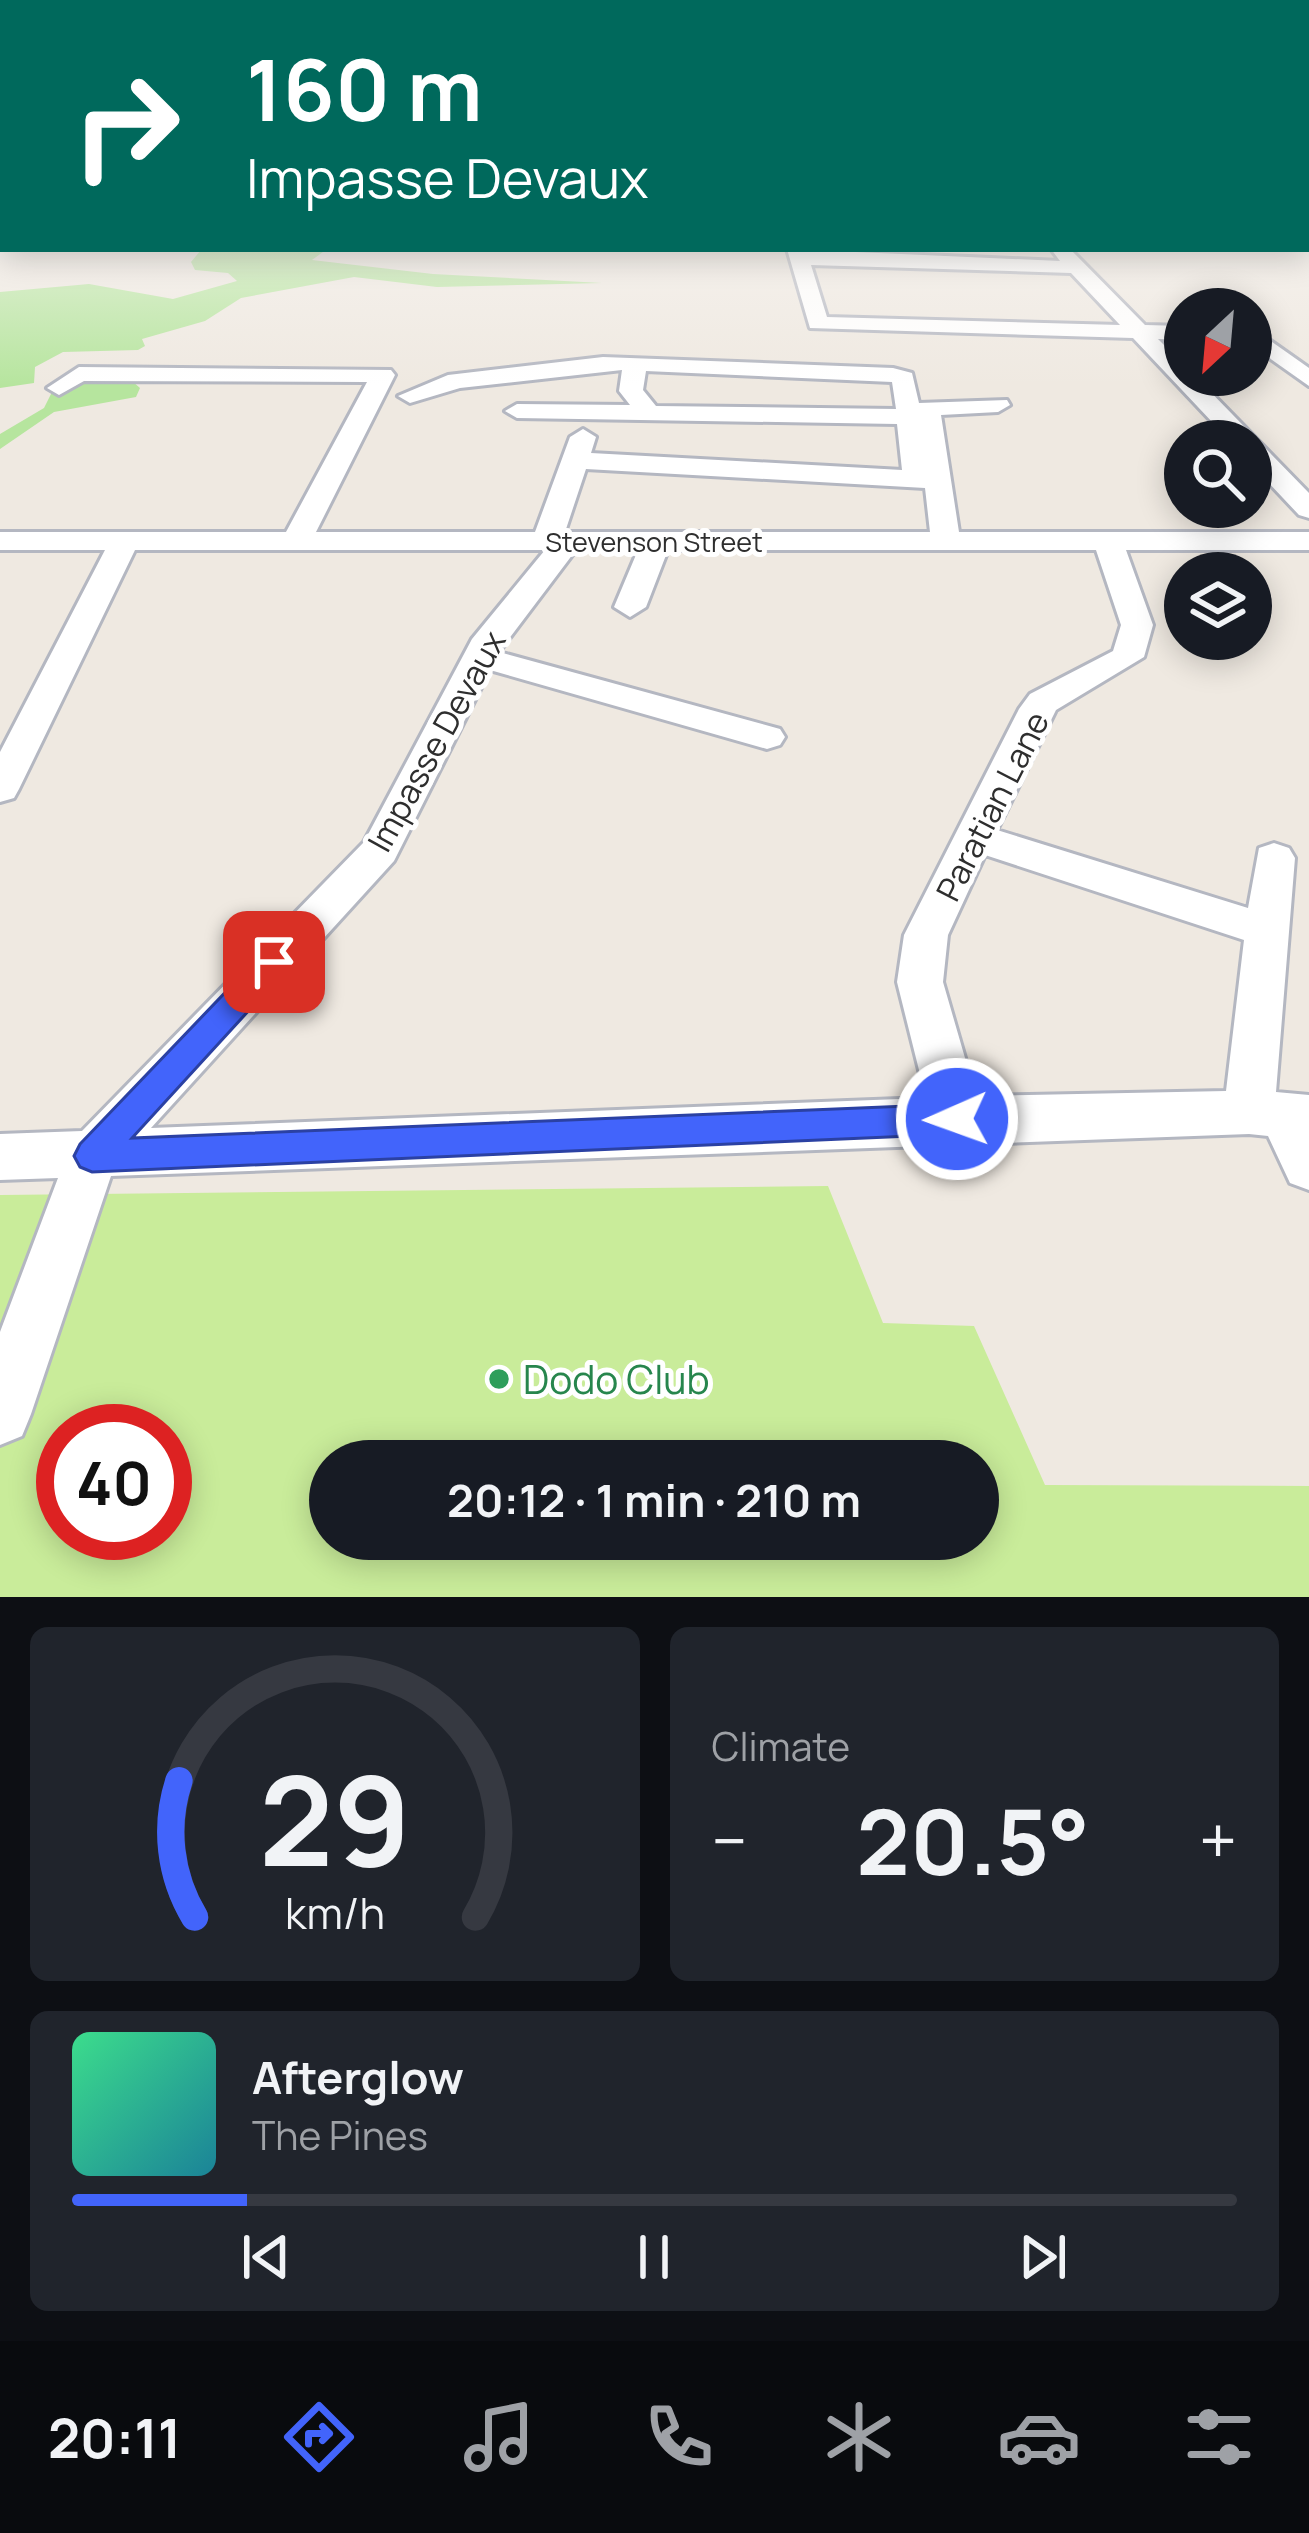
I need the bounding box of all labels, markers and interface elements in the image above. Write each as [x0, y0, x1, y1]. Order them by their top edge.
text: 160 m [246, 31, 483, 146]
icon: right [48, 48, 204, 204]
text: Impasse Devaux [246, 140, 649, 214]
north arrow [1164, 288, 1272, 396]
map controls [1164, 288, 1272, 660]
button: search [1164, 420, 1272, 528]
street label: Stevenson Street [545, 523, 763, 560]
button: layers [1164, 552, 1272, 660]
street label: Impasse Devaux [357, 622, 516, 859]
street label: Paratian Lane [925, 704, 1059, 908]
pin [223, 911, 325, 1013]
icon: arrive [241, 929, 307, 995]
position arrow [894, 1056, 1020, 1182]
place label: Dodo Club [523, 1352, 710, 1406]
marker: Dodo Club [486, 1366, 512, 1392]
speed limit sign: 40 [36, 1404, 192, 1560]
text: 20:12 · 1 min · 210 m [447, 1469, 861, 1531]
text: Climate [712, 1719, 850, 1773]
text: 29 [259, 1733, 411, 1903]
text: 20.5° [856, 1779, 1090, 1902]
text: − [712, 1795, 747, 1885]
text: + [1199, 1795, 1237, 1885]
text: km/h [285, 1883, 385, 1942]
text: Afterglow [252, 2046, 464, 2108]
text: The Pines [252, 2108, 428, 2162]
icon: previous [233, 2224, 299, 2290]
icon: pause [621, 2224, 687, 2290]
icon: next [1010, 2224, 1076, 2290]
icon: directions [277, 2395, 361, 2479]
icon: music [457, 2395, 541, 2479]
icon: phone [637, 2395, 721, 2479]
icon: climate [817, 2395, 901, 2479]
icon: car [997, 2395, 1081, 2479]
icon: filters [1177, 2395, 1261, 2479]
text: 20:11 [48, 2400, 181, 2474]

